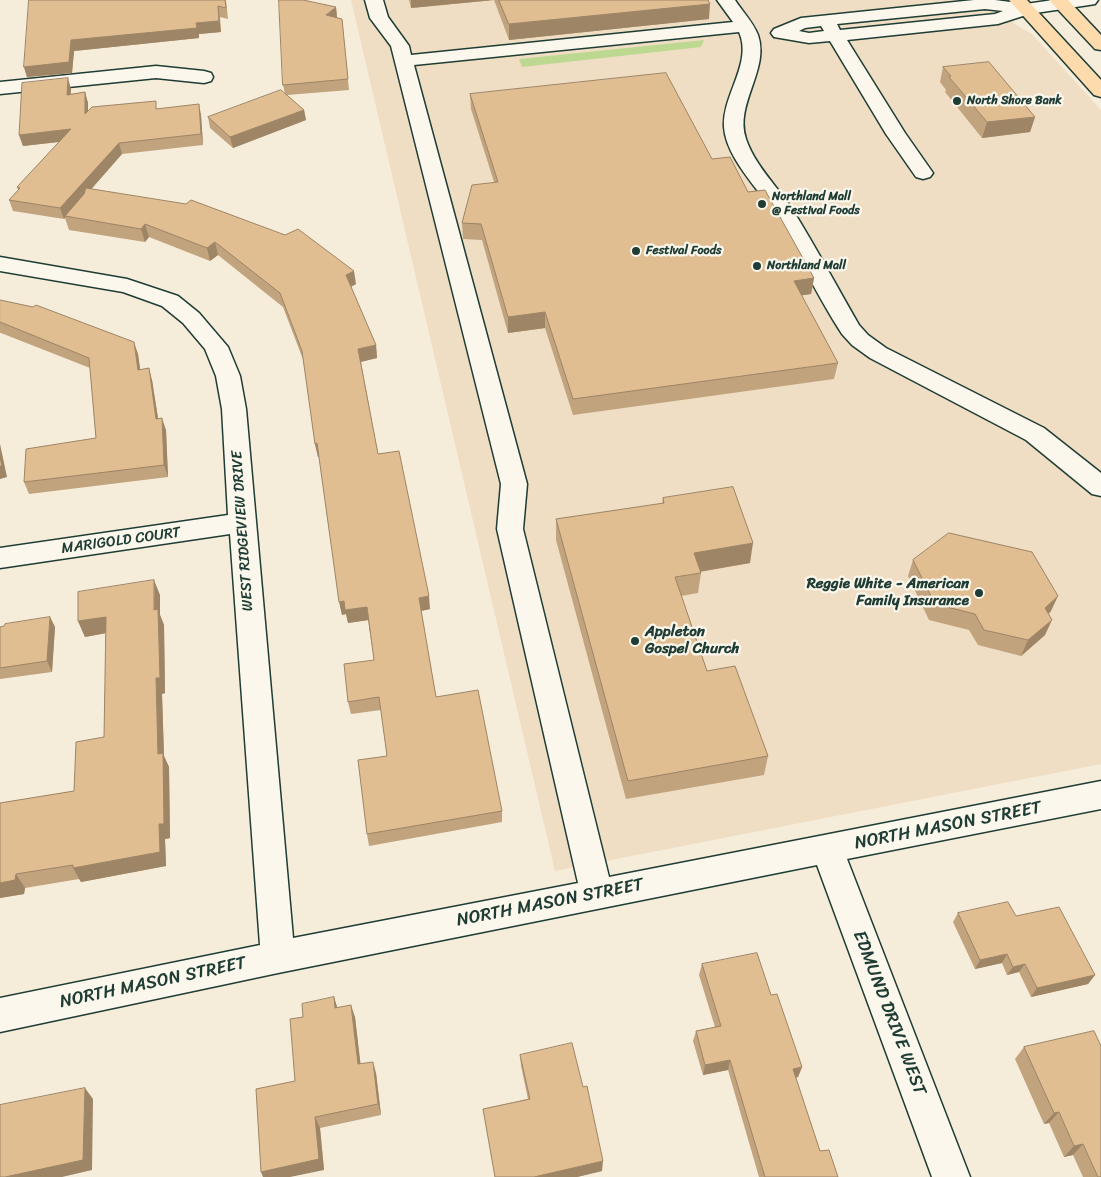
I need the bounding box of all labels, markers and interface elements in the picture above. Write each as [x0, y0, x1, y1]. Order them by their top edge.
place label: North Shore Bank [967, 94, 1062, 108]
marker: North Shore Bank [951, 95, 963, 107]
place label: Northland Mall @ Festival Foods [772, 190, 860, 218]
marker: Northland Mall @ Festival Foods [756, 198, 768, 210]
place label: Festival Foods [646, 244, 722, 258]
marker: Festival Foods [630, 245, 642, 257]
place label: Northland Mall [767, 259, 846, 273]
marker: Northland Mall [751, 260, 763, 272]
street label: WEST RIDGEVIEW DRIVE [228, 450, 258, 612]
street label: MARIGOLD COURT [60, 524, 182, 558]
place label: Reggie White - American Family Insurance [807, 575, 969, 610]
marker: Reggie White - American Family Insurance [973, 587, 985, 599]
place label: Appleton Gospel Church [645, 623, 739, 658]
marker: Appleton Gospel Church [629, 635, 641, 647]
street label: NORTH MASON STREET [853, 797, 1043, 855]
street label: NORTH MASON STREET [455, 874, 645, 932]
street label: EDMUND DRIVE WEST [848, 928, 930, 1098]
street label: NORTH MASON STREET [58, 953, 248, 1013]

